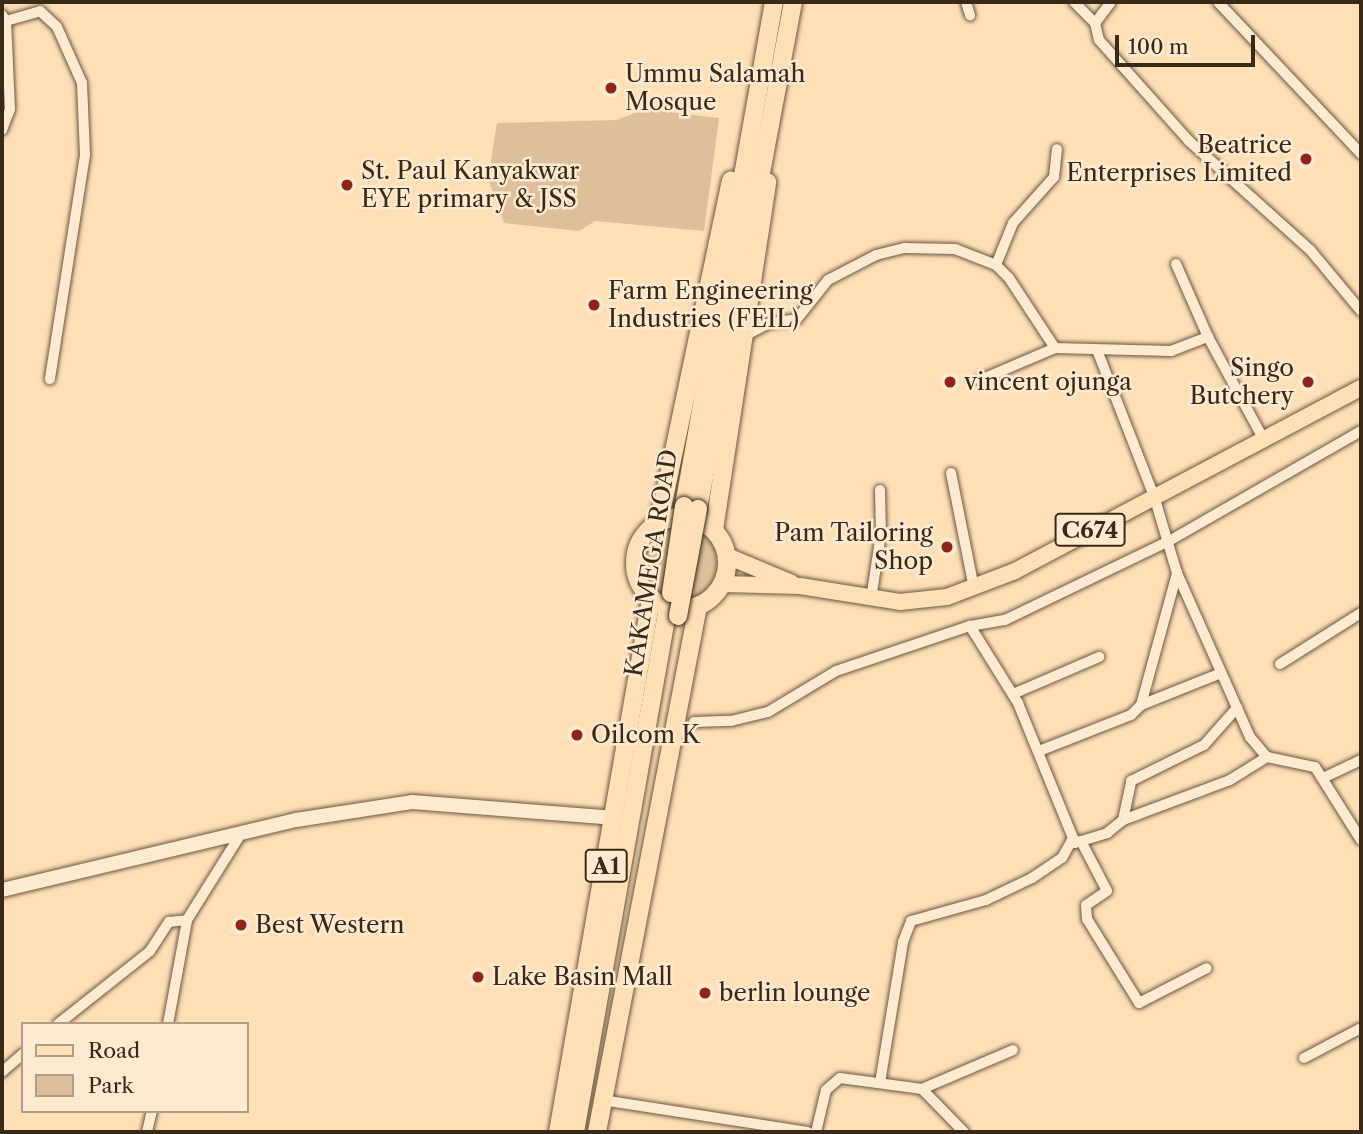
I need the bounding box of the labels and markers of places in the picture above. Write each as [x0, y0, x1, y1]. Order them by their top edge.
place label: Ummu Salamah Mosque [625, 60, 806, 116]
marker: Ummu Salamah Mosque [603, 80, 619, 96]
place label: Beatrice Enterprises Limited [1066, 131, 1292, 187]
marker: Beatrice Enterprises Limited [1298, 151, 1314, 167]
place label: St. Paul Kanyakwar EYE primary & JSS [361, 157, 579, 213]
marker: St. Paul Kanyakwar EYE primary & JSS [339, 177, 355, 193]
place label: Farm Engineering Industries (FEIL) [608, 277, 813, 333]
marker: Farm Engineering Industries (FEIL) [586, 297, 602, 313]
place label: Singo Butchery [1189, 354, 1294, 410]
place label: vincent ojunga [964, 368, 1132, 396]
marker: vincent ojunga [942, 374, 958, 390]
marker: Singo Butchery [1300, 374, 1316, 390]
place label: Pam Tailoring Shop [774, 519, 933, 575]
marker: Pam Tailoring Shop [939, 539, 955, 555]
place label: Oilcom K [591, 721, 700, 749]
marker: Oilcom K [569, 727, 585, 743]
place label: Best Western [255, 911, 405, 939]
marker: Best Western [233, 917, 249, 933]
place label: Lake Basin Mall [492, 963, 673, 991]
marker: Lake Basin Mall [470, 969, 486, 985]
place label: berlin lounge [719, 979, 871, 1007]
marker: berlin lounge [697, 985, 713, 1001]

